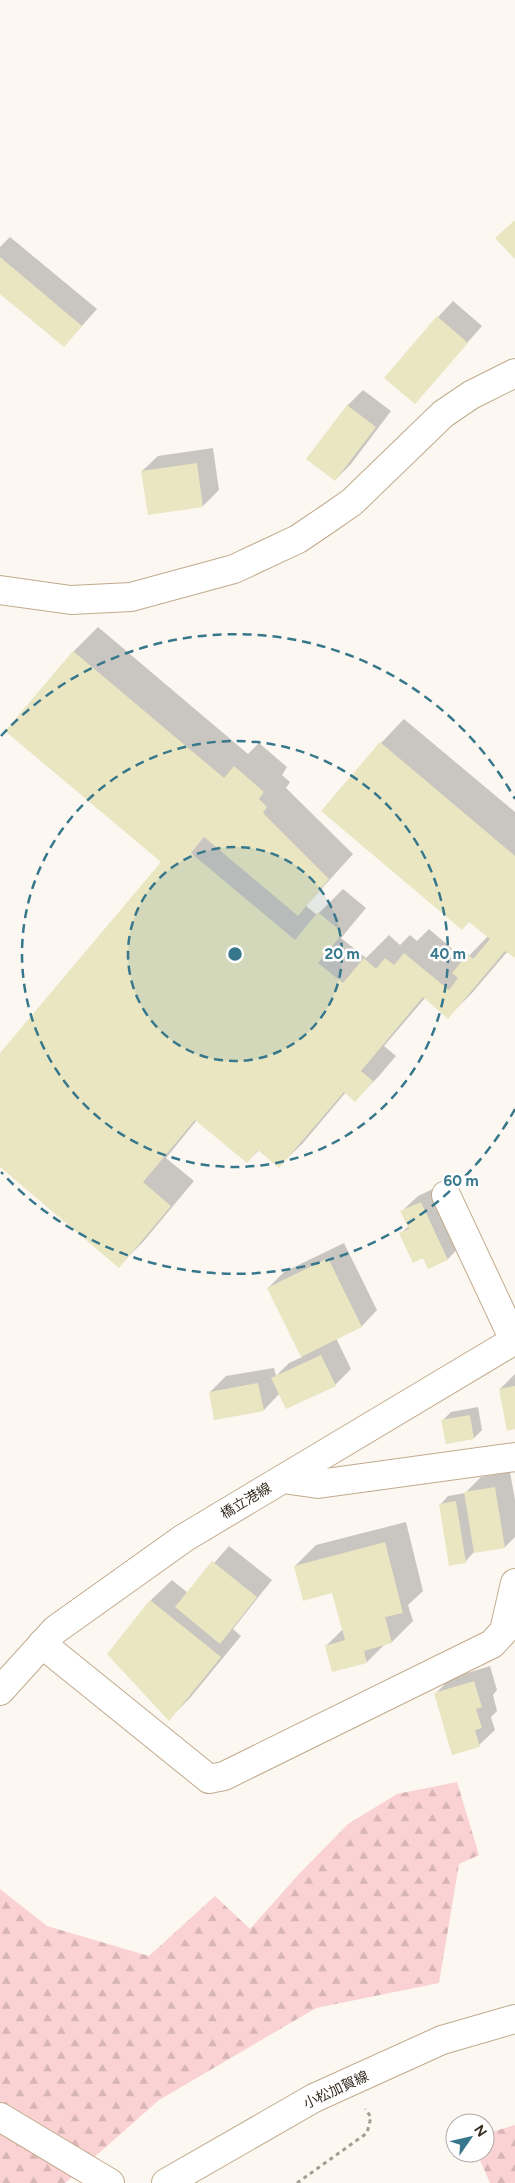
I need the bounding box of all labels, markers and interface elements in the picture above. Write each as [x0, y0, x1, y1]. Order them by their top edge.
centre of rings [226, 945, 244, 963]
text: 20 m [324, 945, 360, 963]
text: 40 m [430, 945, 466, 963]
text: 60 m [443, 1172, 479, 1190]
street label: 橋立港線 [218, 1479, 274, 1523]
street label: 小松加賀線 [301, 2068, 371, 2112]
north arrow [445, 2113, 495, 2163]
text: N [470, 2122, 490, 2140]

